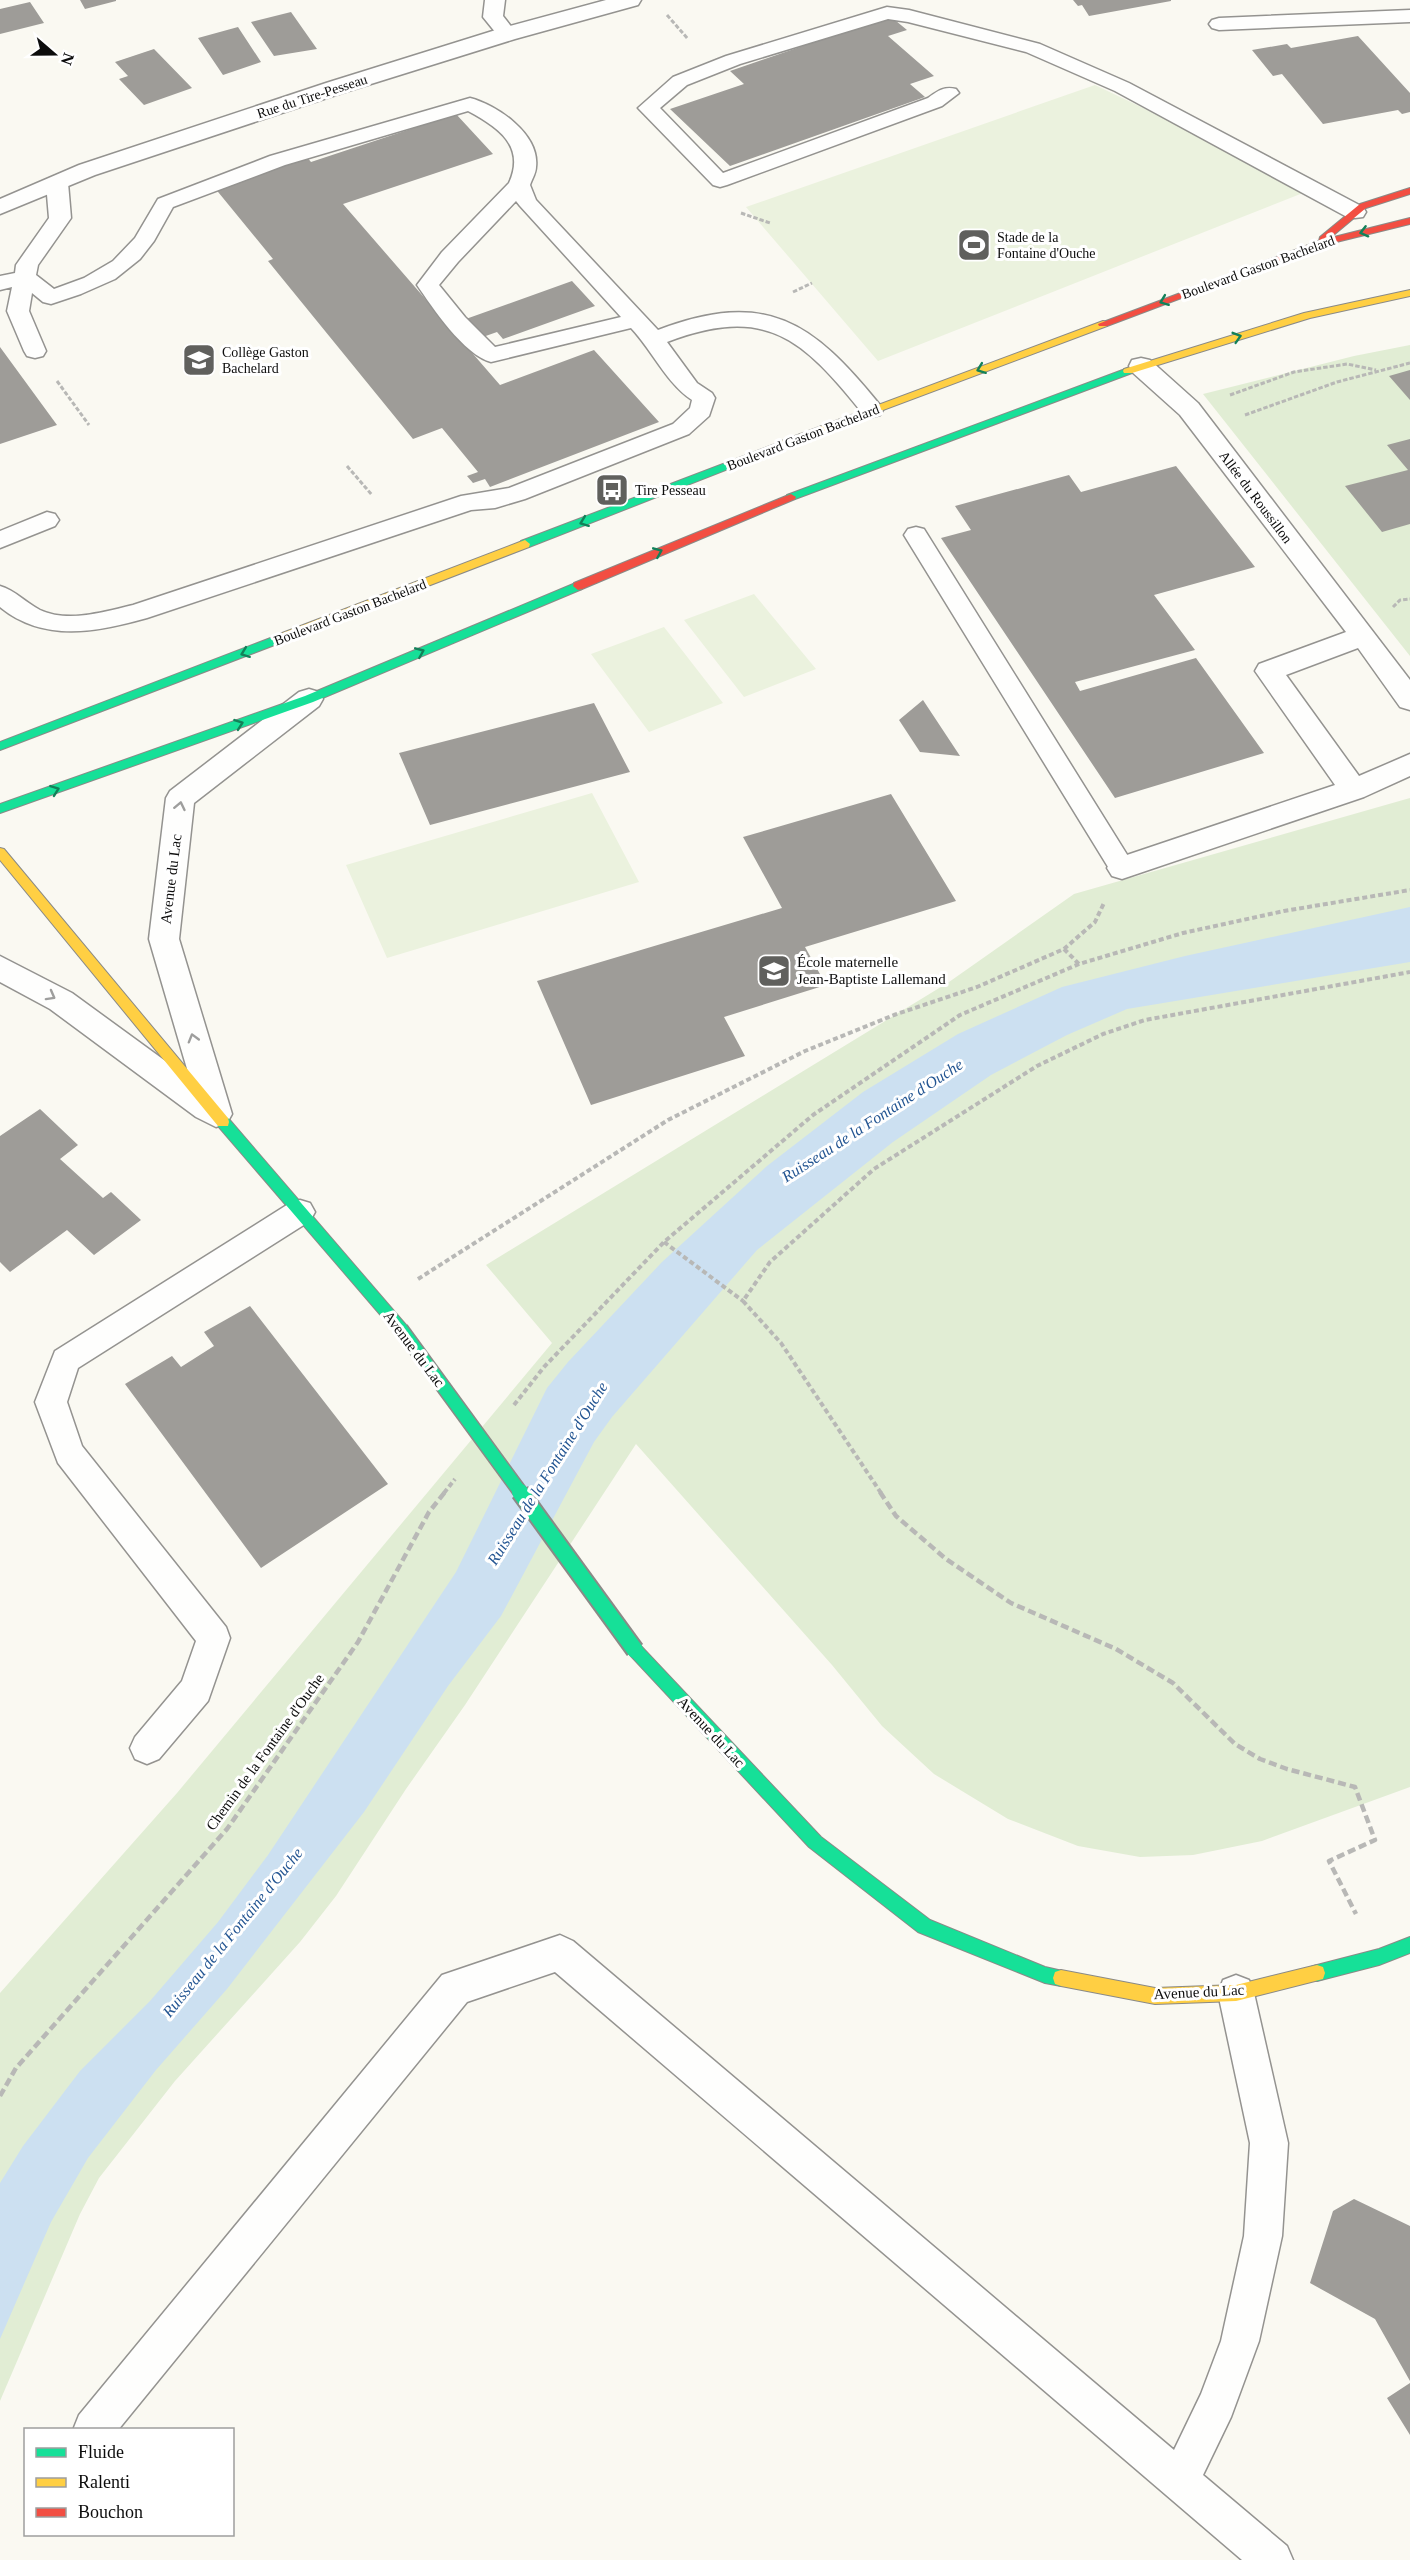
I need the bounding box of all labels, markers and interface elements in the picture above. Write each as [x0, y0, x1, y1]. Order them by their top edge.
north arrow [24, 24, 84, 84]
text: N [58, 51, 78, 68]
street label: Rue du Tire-Pesseau [255, 72, 369, 121]
one-way arrow [1359, 225, 1369, 238]
sports icon: Stade de la Fontaine d'Ouche [956, 227, 992, 263]
place label: Stade de la Fontaine d'Ouche [997, 230, 1096, 261]
street label: Boulevard Gaston Bachelard [1180, 233, 1337, 302]
one-way arrow [1159, 294, 1170, 306]
one-way arrow [1231, 332, 1242, 344]
school or university icon: Collège Gaston Bachelard [181, 342, 217, 378]
place label: Collège Gaston Bachelard [222, 345, 309, 376]
one-way arrow [977, 362, 987, 375]
street label: Boulevard Gaston Bachelard [725, 401, 881, 473]
street label: Allée du Roussillon [1216, 448, 1295, 546]
bus stop icon: Tire Pesseau [594, 472, 630, 508]
place label: Tire Pesseau [635, 483, 706, 498]
one-way arrow [579, 515, 590, 527]
one-way arrow [651, 547, 662, 559]
street label: Boulevard Gaston Bachelard [272, 576, 428, 648]
one-way arrow [240, 645, 251, 658]
one-way arrow [414, 647, 425, 659]
one-way arrow [233, 719, 244, 732]
one-way arrow [49, 784, 60, 797]
one-way arrow [173, 801, 186, 811]
street label: Avenue du Lac [158, 833, 184, 925]
school or university icon: École maternelle Jean-Baptiste Lallemand [756, 953, 792, 989]
place label: École maternelle Jean-Baptiste Lallemand [797, 954, 946, 987]
one-way arrow [45, 989, 56, 1000]
one-way arrow [188, 1033, 200, 1043]
water label: Ruisseau de la Fontaine d'Ouche [778, 1055, 966, 1186]
street label: Avenue du Lac [380, 1308, 448, 1390]
water label: Ruisseau de la Fontaine d'Ouche [483, 1379, 611, 1569]
street label: Chemin de la Fontaine d'Ouche [203, 1670, 327, 1833]
street label: Avenue du Lac [674, 1693, 748, 1771]
water label: Ruisseau de la Fontaine d'Ouche [158, 1844, 306, 2021]
street label: Avenue du Lac [1153, 1982, 1245, 2002]
legend [24, 2428, 234, 2536]
text: Fluide [78, 2442, 124, 2462]
text: Ralenti [78, 2472, 130, 2492]
text: Bouchon [78, 2502, 143, 2522]

